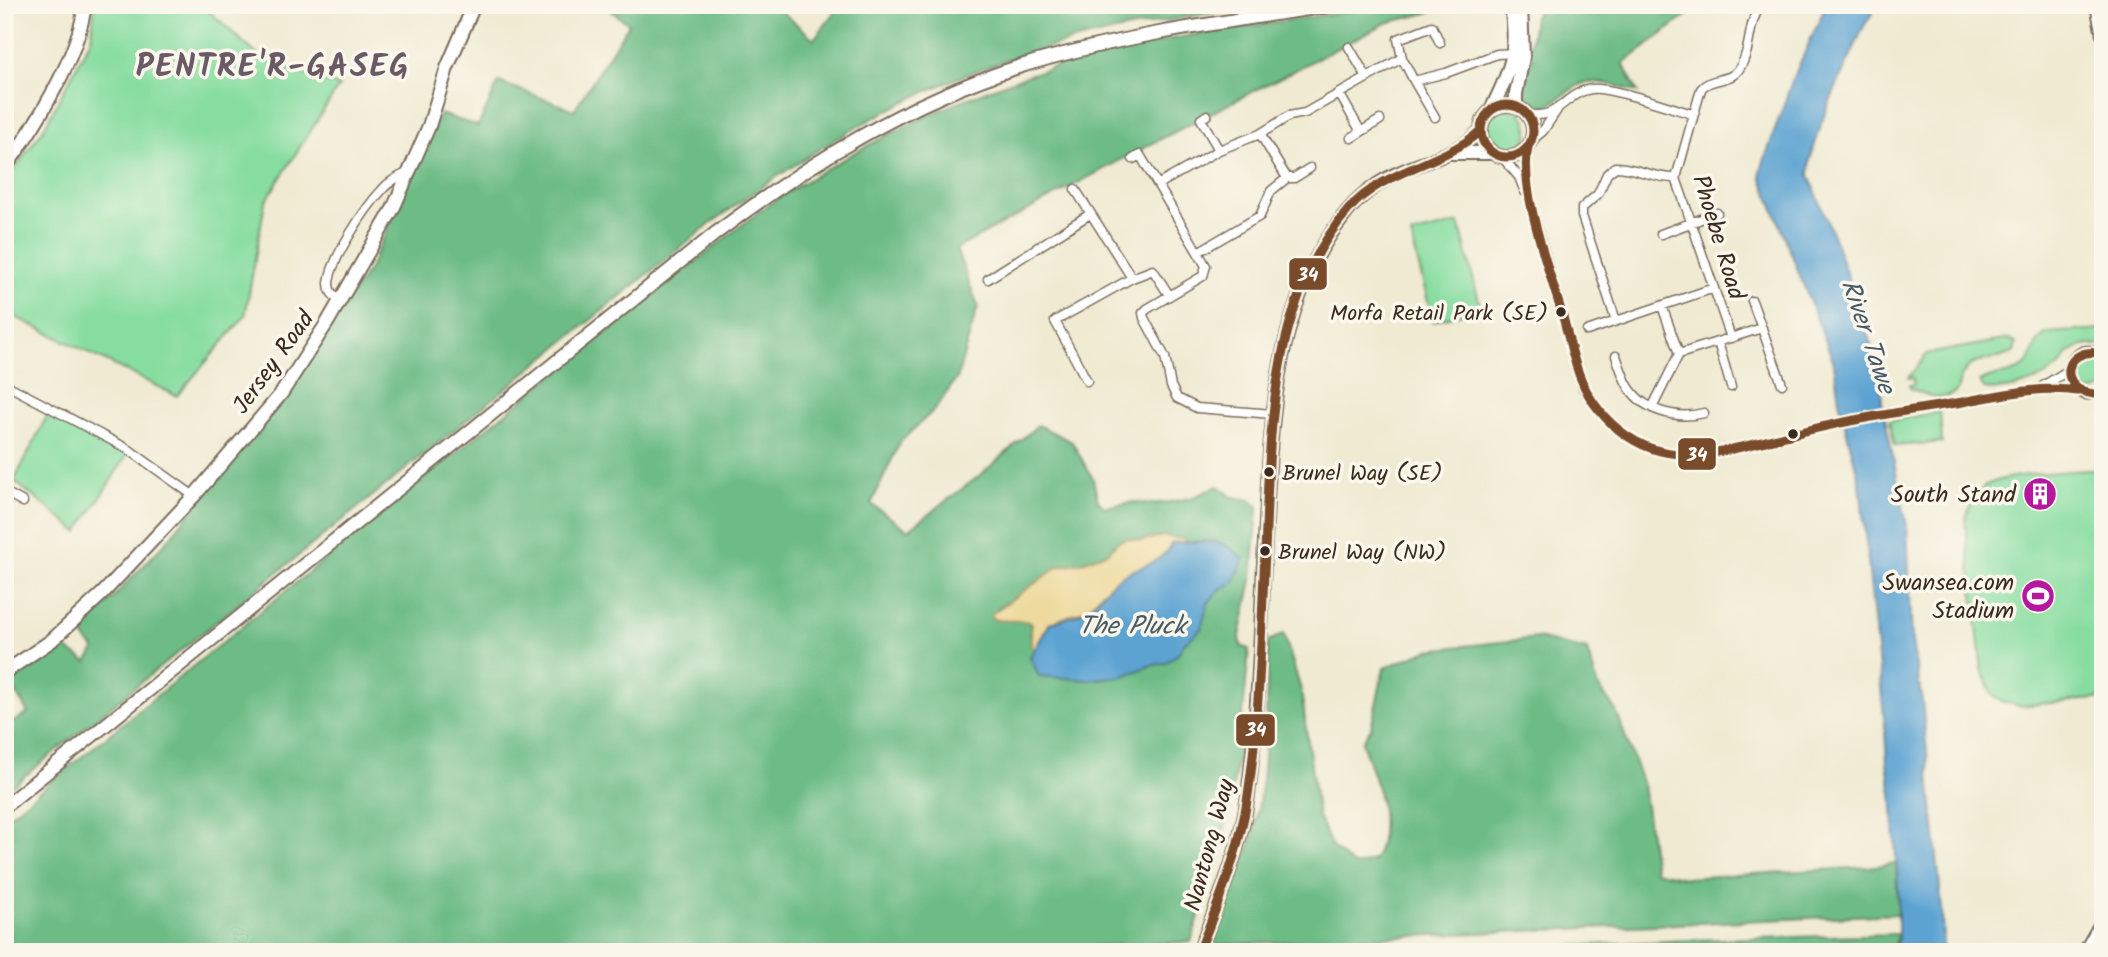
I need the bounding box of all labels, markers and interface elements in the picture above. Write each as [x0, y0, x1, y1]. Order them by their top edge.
district label: PENTRE'R-GASEG [136, 42, 410, 93]
street label: Phoebe Road [1680, 170, 1755, 306]
line badge: 34 [1288, 257, 1328, 291]
text: 34 [1297, 261, 1319, 291]
water label: River Tawe [1828, 274, 1907, 402]
place label: Morfa Retail Park (SE) [1330, 297, 1548, 332]
street label: Jersey Road [223, 302, 326, 423]
marker: Morfa Retail Park (SE) [1554, 305, 1568, 319]
unlabelled marker [1786, 427, 1800, 441]
line badge: 34 [1677, 437, 1717, 471]
text: 34 [1686, 441, 1708, 471]
place label: Brunel Way (SE) [1282, 457, 1443, 492]
marker: Brunel Way (SE) [1262, 465, 1276, 479]
building icon: South Stand [2021, 475, 2059, 513]
place label: South Stand [1891, 476, 2017, 515]
place label: Brunel Way (NW) [1278, 536, 1446, 571]
marker: Brunel Way (NW) [1258, 544, 1272, 558]
place label: Swansea.com Stadium [1882, 564, 2014, 631]
sports icon: Swansea.com Stadium [2019, 577, 2057, 615]
water label: The Pluck [1079, 606, 1189, 648]
line badge: 34 [1235, 713, 1276, 747]
text: 34 [1245, 716, 1267, 746]
street label: Nantong Way [1174, 774, 1247, 916]

